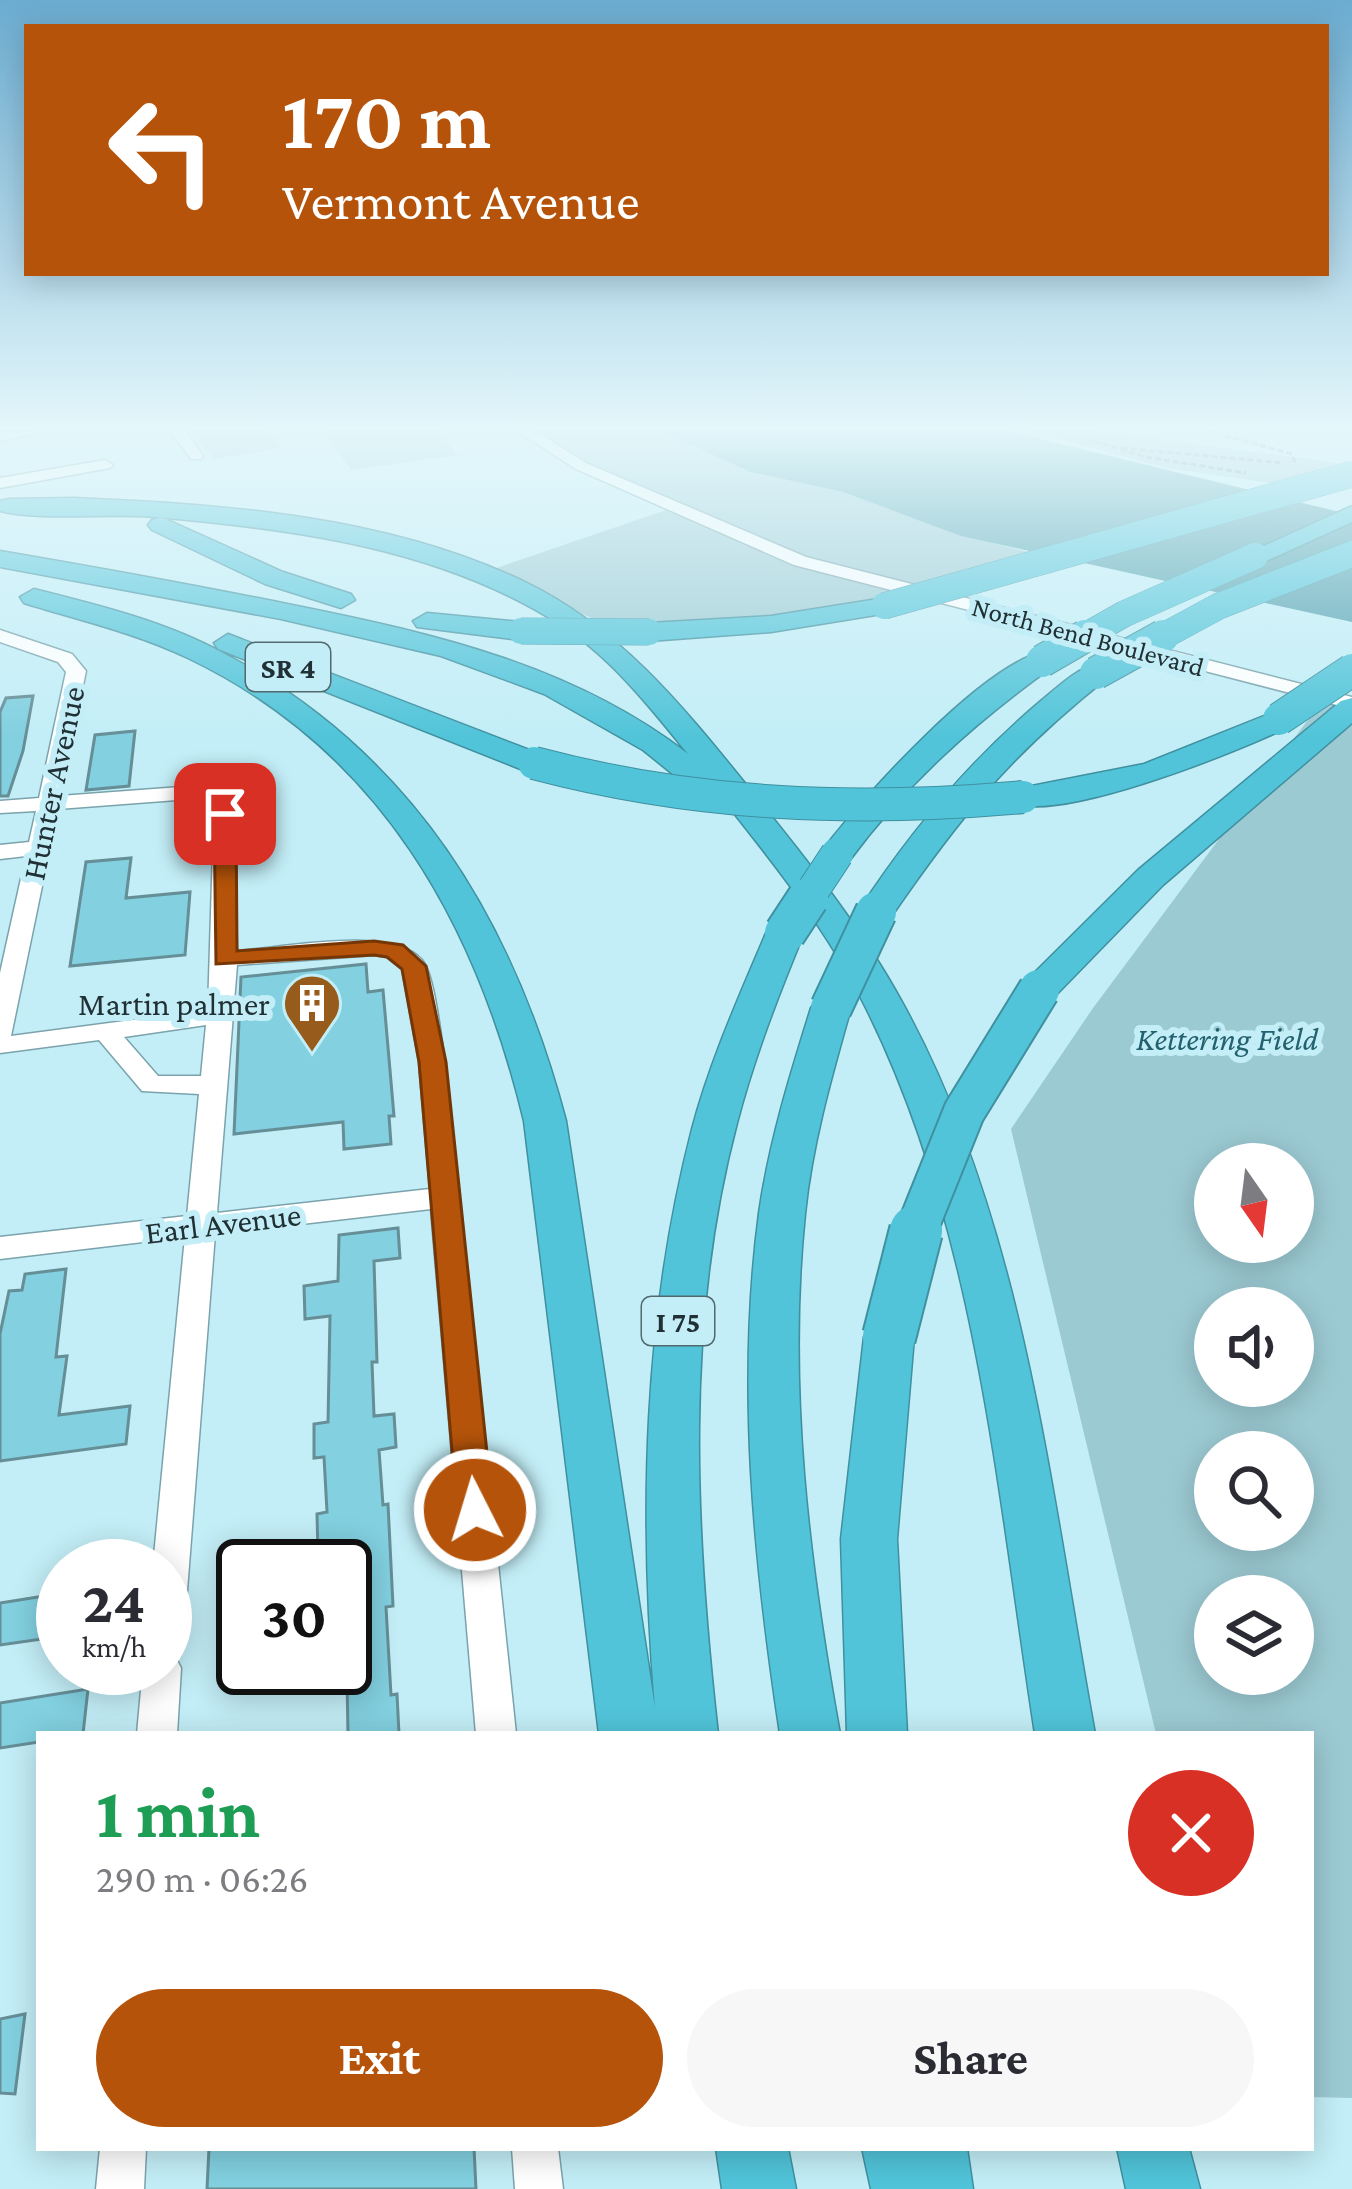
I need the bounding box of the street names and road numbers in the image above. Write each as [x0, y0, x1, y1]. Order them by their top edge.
street label: North Bend Boulevard [969, 592, 1207, 682]
road number: SR 4 [246, 643, 330, 691]
street label: Hunter Avenue [14, 683, 92, 883]
street label: Earl Avenue [143, 1195, 303, 1251]
road number: I 75 [642, 1297, 714, 1345]

